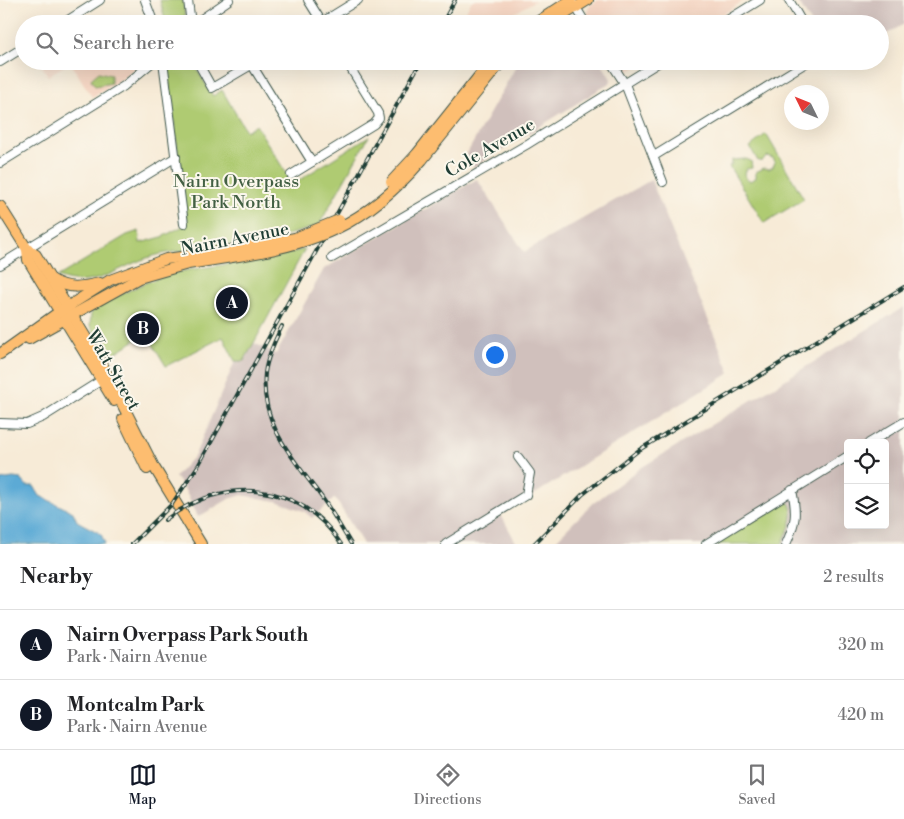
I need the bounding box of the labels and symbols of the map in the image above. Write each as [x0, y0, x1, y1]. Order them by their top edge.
north arrow [784, 85, 829, 130]
street label: Cole Avenue [441, 113, 539, 183]
park label: Nairn Overpass Park North [173, 170, 299, 214]
street label: Nairn Avenue [179, 217, 291, 261]
pin: A [216, 284, 248, 322]
pin: B [127, 310, 159, 348]
street label: Watt Street [80, 325, 146, 415]
your location [482, 342, 508, 368]

